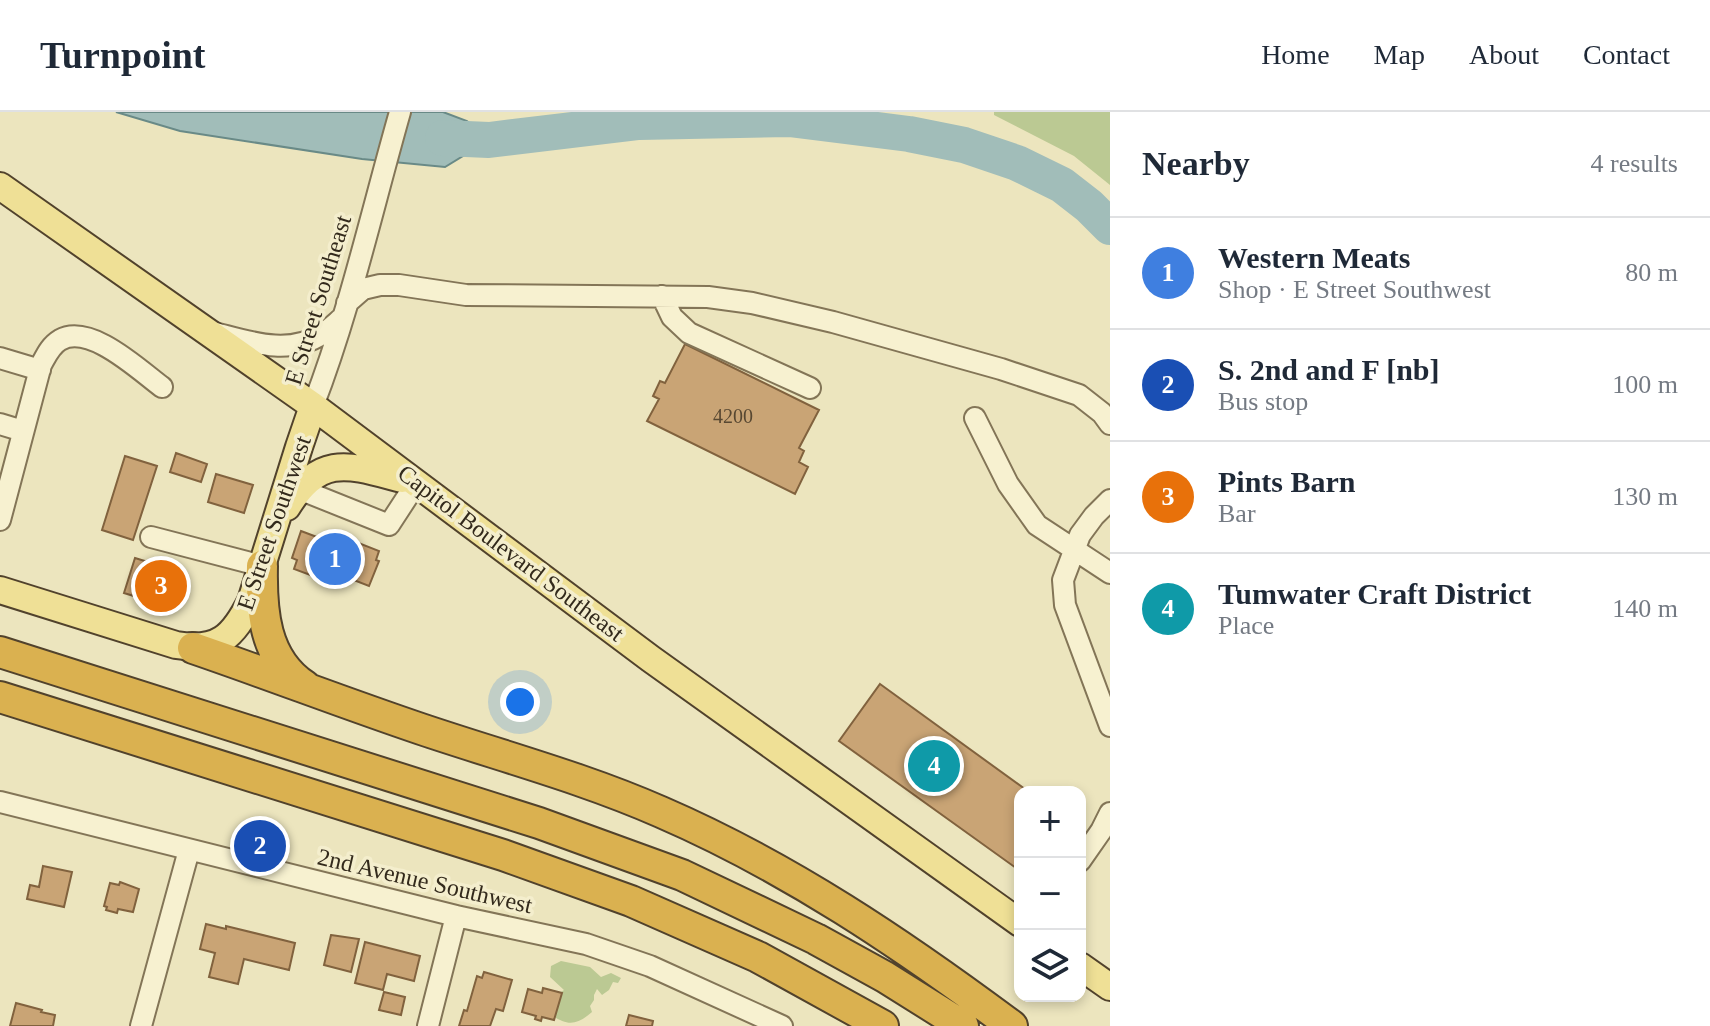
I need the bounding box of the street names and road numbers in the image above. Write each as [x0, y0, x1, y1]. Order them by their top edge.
street label: E Street Southeast [280, 212, 356, 388]
street label: E Street Southwest [232, 432, 316, 614]
street label: Capitol Boulevard Southeast [393, 460, 629, 647]
street label: 2nd Avenue Southwest [315, 844, 535, 918]

